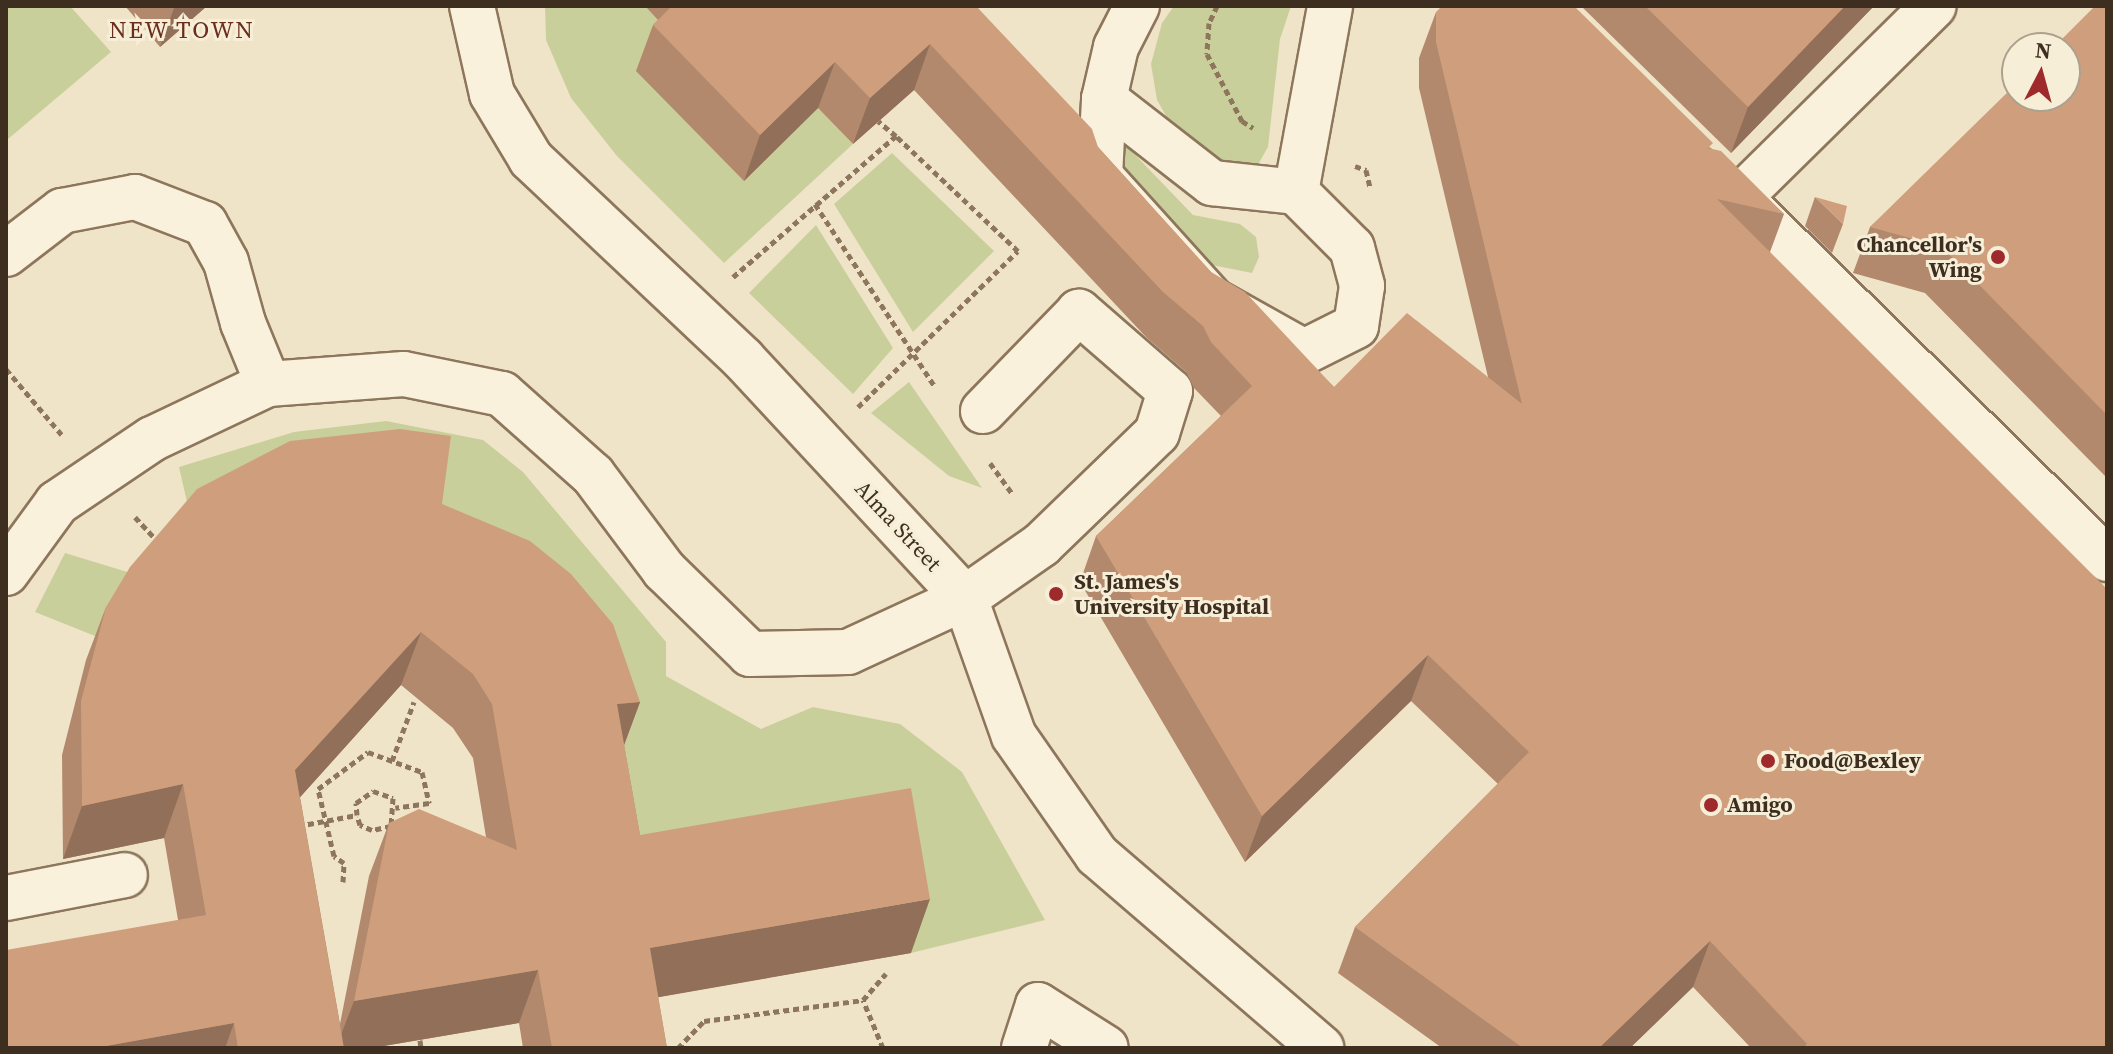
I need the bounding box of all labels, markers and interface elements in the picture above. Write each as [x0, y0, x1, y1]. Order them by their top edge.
district label: NEW TOWN [108, 16, 256, 44]
north arrow [2001, 32, 2081, 112]
text: N [2034, 34, 2053, 66]
place label: Chancellor's Wing [1856, 231, 1982, 282]
marker: Chancellor's Wing [1989, 248, 2007, 266]
street label: Alma Street [849, 475, 947, 577]
place label: St. James's University Hospital [1074, 568, 1269, 620]
marker: St. James's University Hospital [1045, 583, 1067, 605]
place label: Food@Bexley [1784, 748, 1921, 774]
marker: Food@Bexley [1759, 752, 1777, 770]
place label: Amigo [1727, 792, 1793, 818]
marker: Amigo [1702, 796, 1720, 814]

